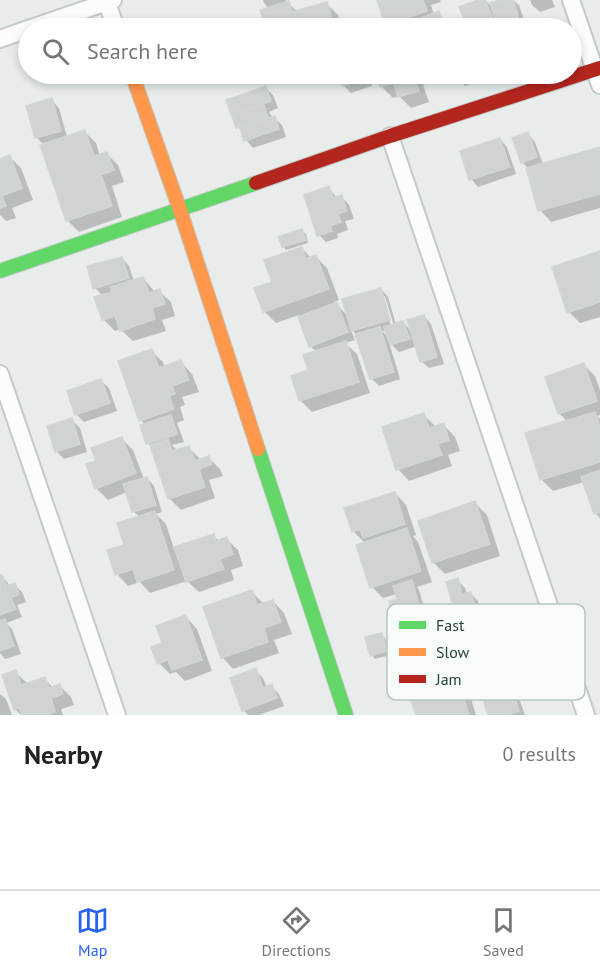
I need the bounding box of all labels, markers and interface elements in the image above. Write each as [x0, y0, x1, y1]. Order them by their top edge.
search box [18, 18, 582, 84]
icon: search [39, 35, 72, 68]
text: Search here [87, 37, 198, 65]
legend [387, 604, 585, 700]
text: Fast [436, 615, 465, 635]
text: Slow [436, 642, 470, 662]
text: Jam [435, 669, 462, 689]
text: Nearby [24, 738, 102, 771]
text: 0 results [503, 741, 576, 767]
tab: Map [76, 904, 109, 960]
tab: Directions [262, 904, 331, 960]
tab: Saved [483, 904, 524, 960]

